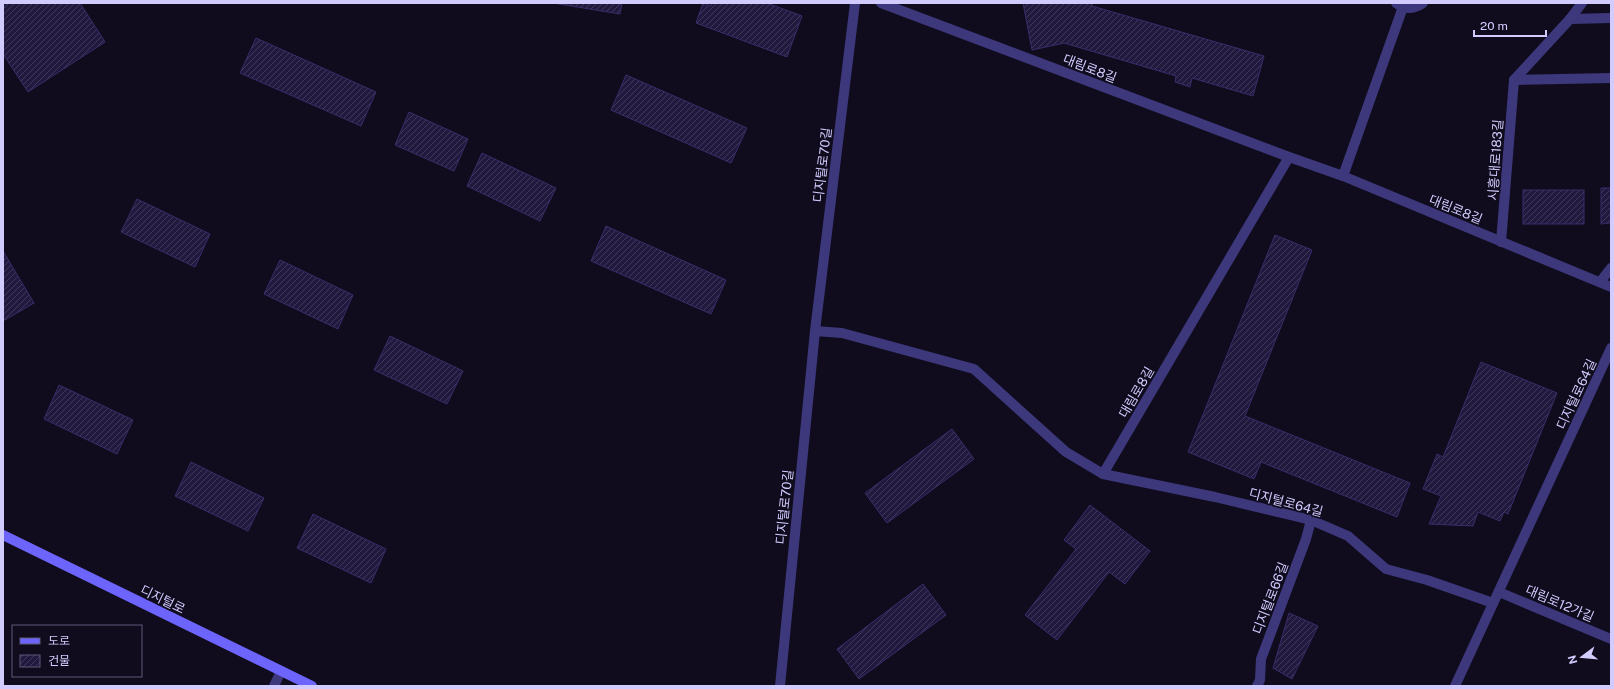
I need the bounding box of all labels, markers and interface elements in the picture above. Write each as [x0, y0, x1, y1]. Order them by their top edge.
scale bar [1474, 12, 1546, 38]
text: 20 m [1480, 19, 1508, 33]
street label: 대림로8길 [1061, 51, 1119, 86]
street label: 시흥대로183길 [1485, 119, 1506, 201]
street label: 디지털로70길 [810, 127, 835, 203]
street label: 대림로8길 [1427, 192, 1485, 227]
street label: 디지털로64길 [1554, 357, 1599, 432]
street label: 대림로8길 [1116, 364, 1157, 420]
street label: 디지털로70길 [773, 469, 796, 545]
street label: 디지털로64길 [1247, 485, 1325, 520]
street label: 디지털로66길 [1250, 560, 1291, 636]
street label: 디지털로 [138, 582, 188, 617]
street label: 대림로12가길 [1523, 582, 1596, 625]
legend [12, 625, 142, 677]
text: 도로 [48, 634, 70, 648]
north arrow [1562, 637, 1602, 677]
text: 건물 [48, 654, 70, 668]
text: N [1565, 654, 1579, 666]

